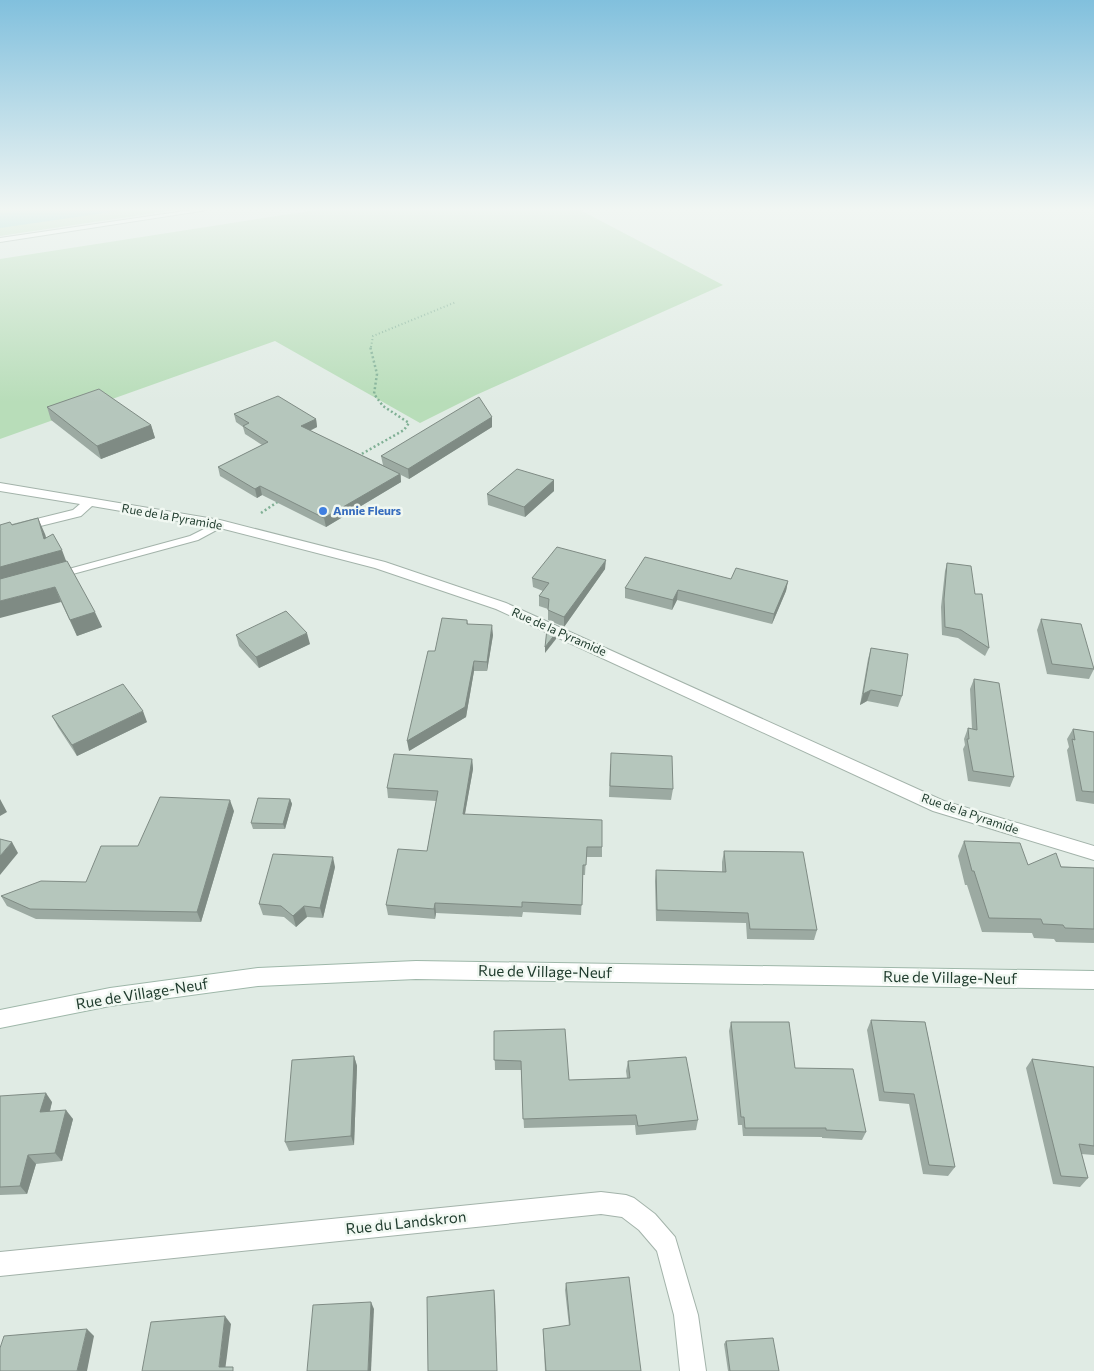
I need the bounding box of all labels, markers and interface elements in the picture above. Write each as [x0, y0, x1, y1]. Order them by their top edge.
street label: Rue de la Pyramide [121, 500, 224, 532]
place label: Annie Fleurs [333, 503, 402, 517]
marker: Annie Fleurs [317, 505, 329, 517]
street label: Rue de la Pyramide [510, 604, 609, 658]
street label: Rue de la Pyramide [920, 790, 1021, 836]
street label: Rue de Village-Neuf [478, 961, 612, 981]
street label: Rue de Village-Neuf [883, 967, 1017, 987]
street label: Rue de Village-Neuf [74, 974, 209, 1012]
street label: Rue du Landskron [345, 1207, 467, 1237]

